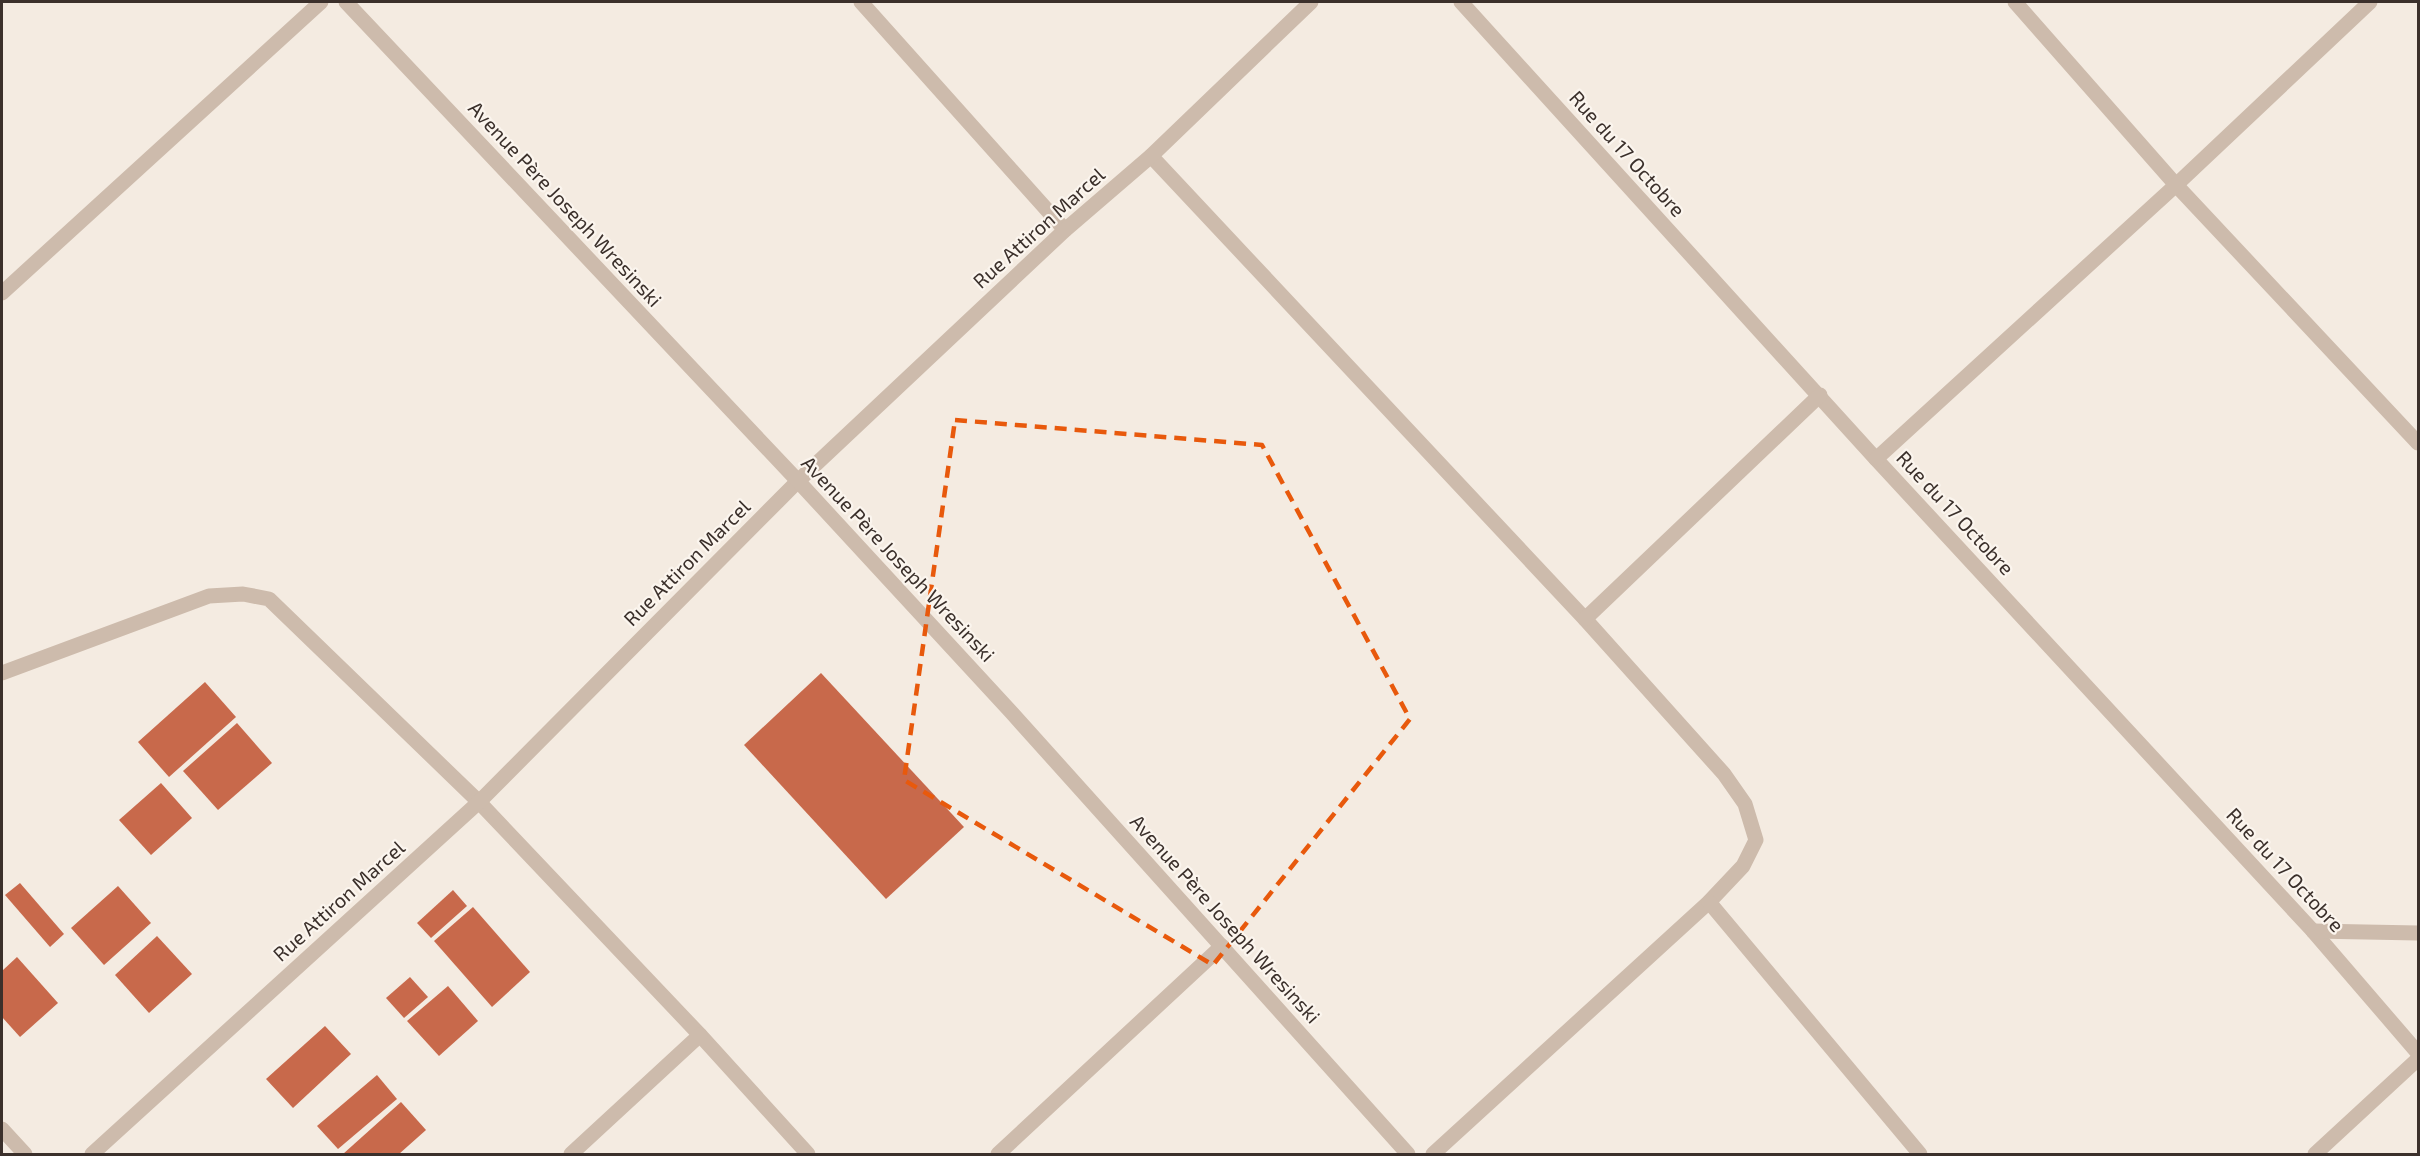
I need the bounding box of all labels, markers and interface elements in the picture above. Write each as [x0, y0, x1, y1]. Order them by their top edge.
street label: Rue du 17 Octobre [1565, 85, 1691, 221]
street label: Avenue Père Joseph Wresinski [464, 96, 667, 311]
street label: Rue Attiron Marcel [968, 162, 1109, 293]
street label: Rue du 17 Octobre [1892, 445, 2019, 579]
street label: Avenue Père Joseph Wresinski [797, 451, 1000, 666]
street label: Rue Attiron Marcel [618, 494, 754, 630]
street label: Rue du 17 Octobre [2222, 802, 2349, 936]
street label: Avenue Père Joseph Wresinski [1126, 809, 1326, 1027]
street label: Rue Attiron Marcel [268, 835, 409, 966]

